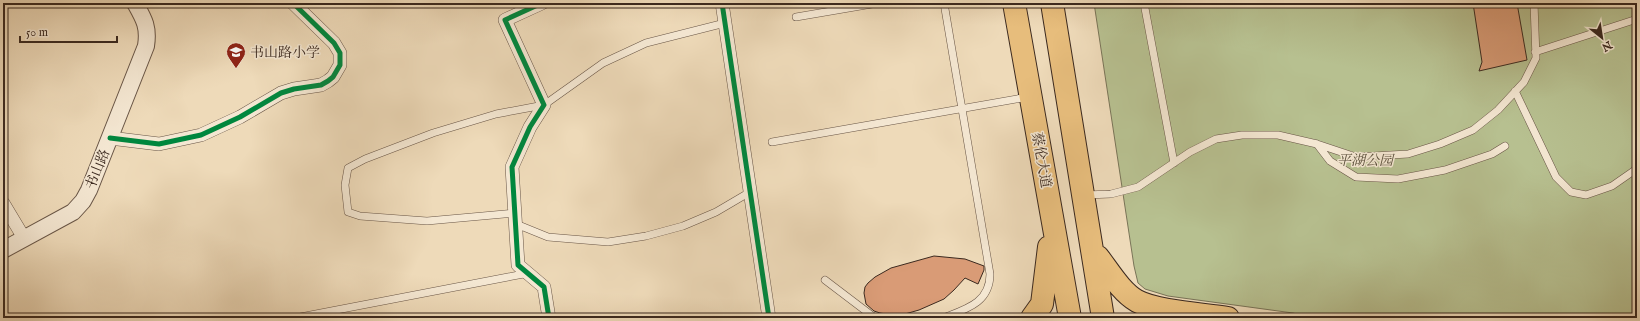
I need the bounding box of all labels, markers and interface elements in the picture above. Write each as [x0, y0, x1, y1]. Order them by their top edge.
scale bar [20, 18, 117, 44]
north arrow [1582, 18, 1622, 58]
text: 50 m [26, 25, 48, 40]
text: N [1598, 37, 1615, 54]
school or university icon: 书山路小学 [225, 41, 247, 69]
place label: 书山路小学 [250, 44, 320, 62]
street label: 蔡伦大道 [1027, 131, 1055, 189]
street label: 书山路 [82, 147, 114, 192]
park label: 平湖公园 [1337, 152, 1395, 170]

